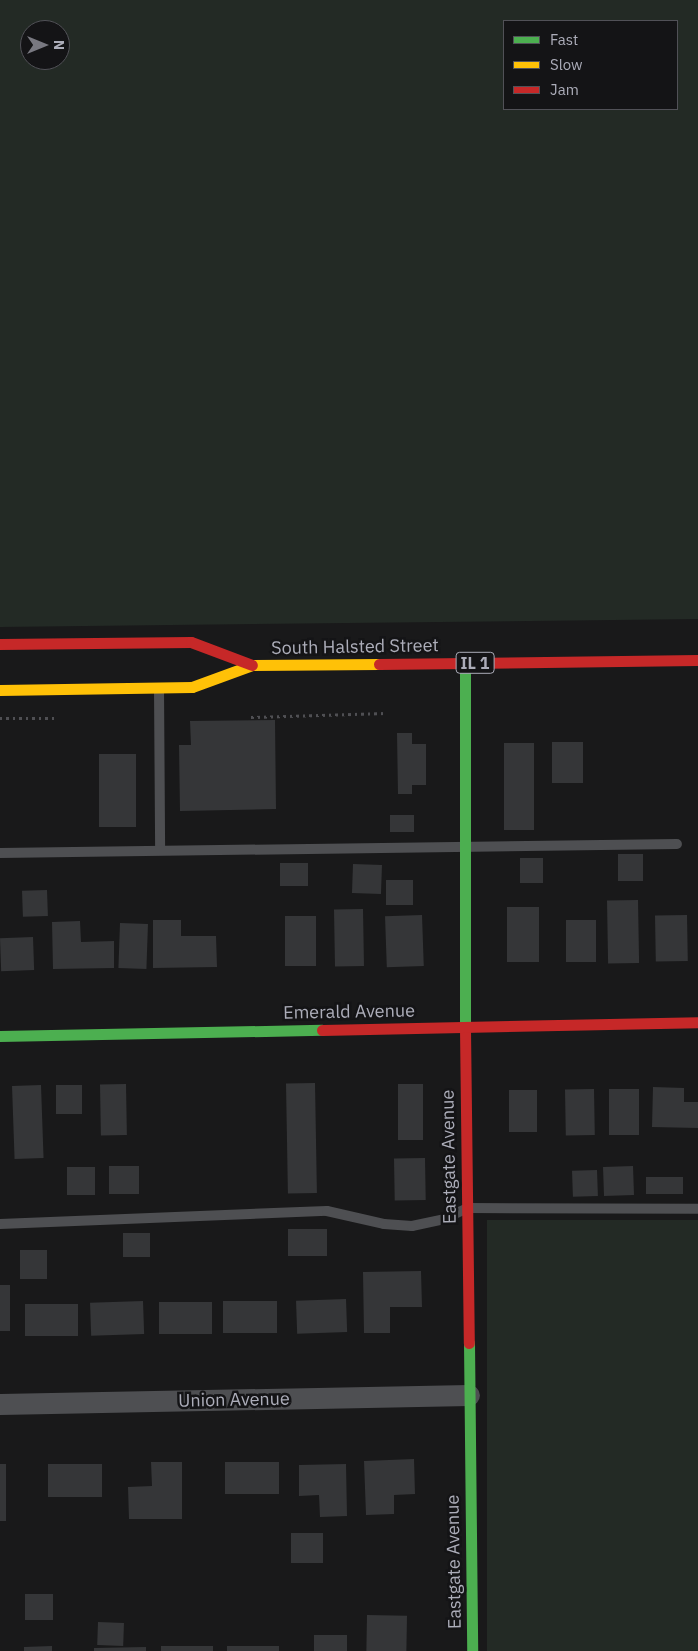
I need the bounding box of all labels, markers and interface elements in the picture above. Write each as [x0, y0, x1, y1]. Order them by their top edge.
north arrow [20, 20, 70, 70]
legend [503, 20, 678, 110]
text: Fast [550, 30, 578, 49]
text: N [50, 40, 68, 50]
text: Slow [550, 55, 583, 74]
text: Jam [550, 80, 579, 99]
street label: South Halsted Street [271, 635, 439, 659]
road number: IL 1 [455, 650, 495, 676]
street label: Emerald Avenue [283, 1000, 415, 1024]
street label: Eastgate Avenue [437, 1090, 461, 1224]
street label: Union Avenue [178, 1388, 290, 1412]
street label: Eastgate Avenue [442, 1495, 466, 1629]

